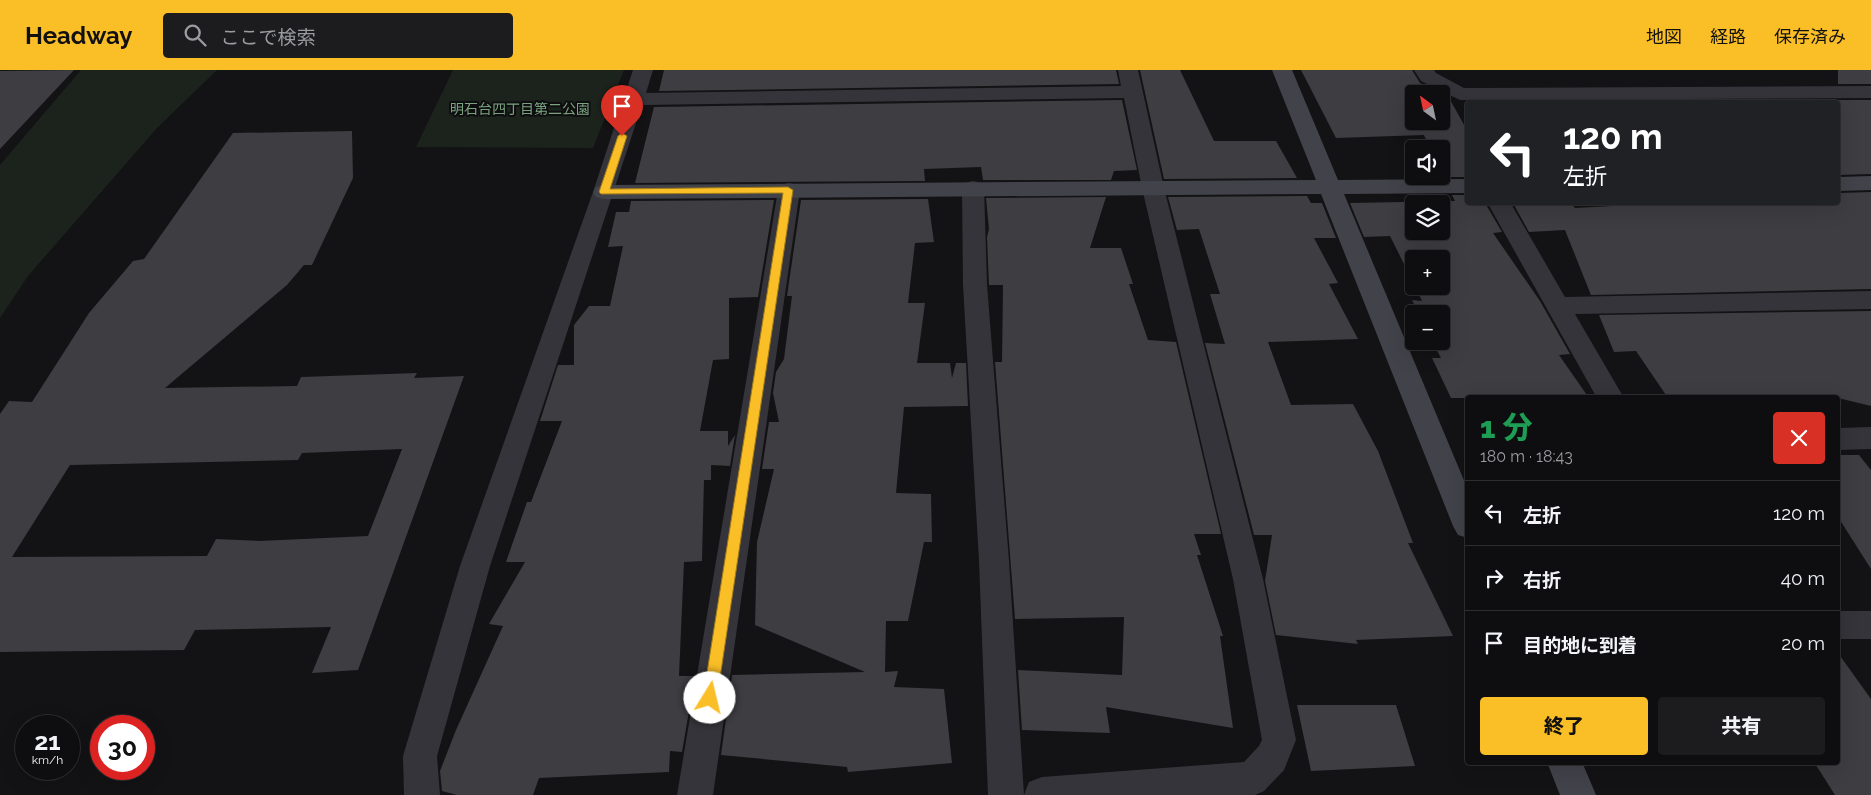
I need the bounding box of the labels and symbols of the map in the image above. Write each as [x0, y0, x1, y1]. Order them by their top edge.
pin [601, 85, 643, 136]
north arrow [1405, 85, 1450, 130]
park label: 明石台四丁目第二公園 [450, 101, 590, 117]
position arrow [683, 671, 735, 723]
speed limit sign: 30 [90, 715, 155, 780]

